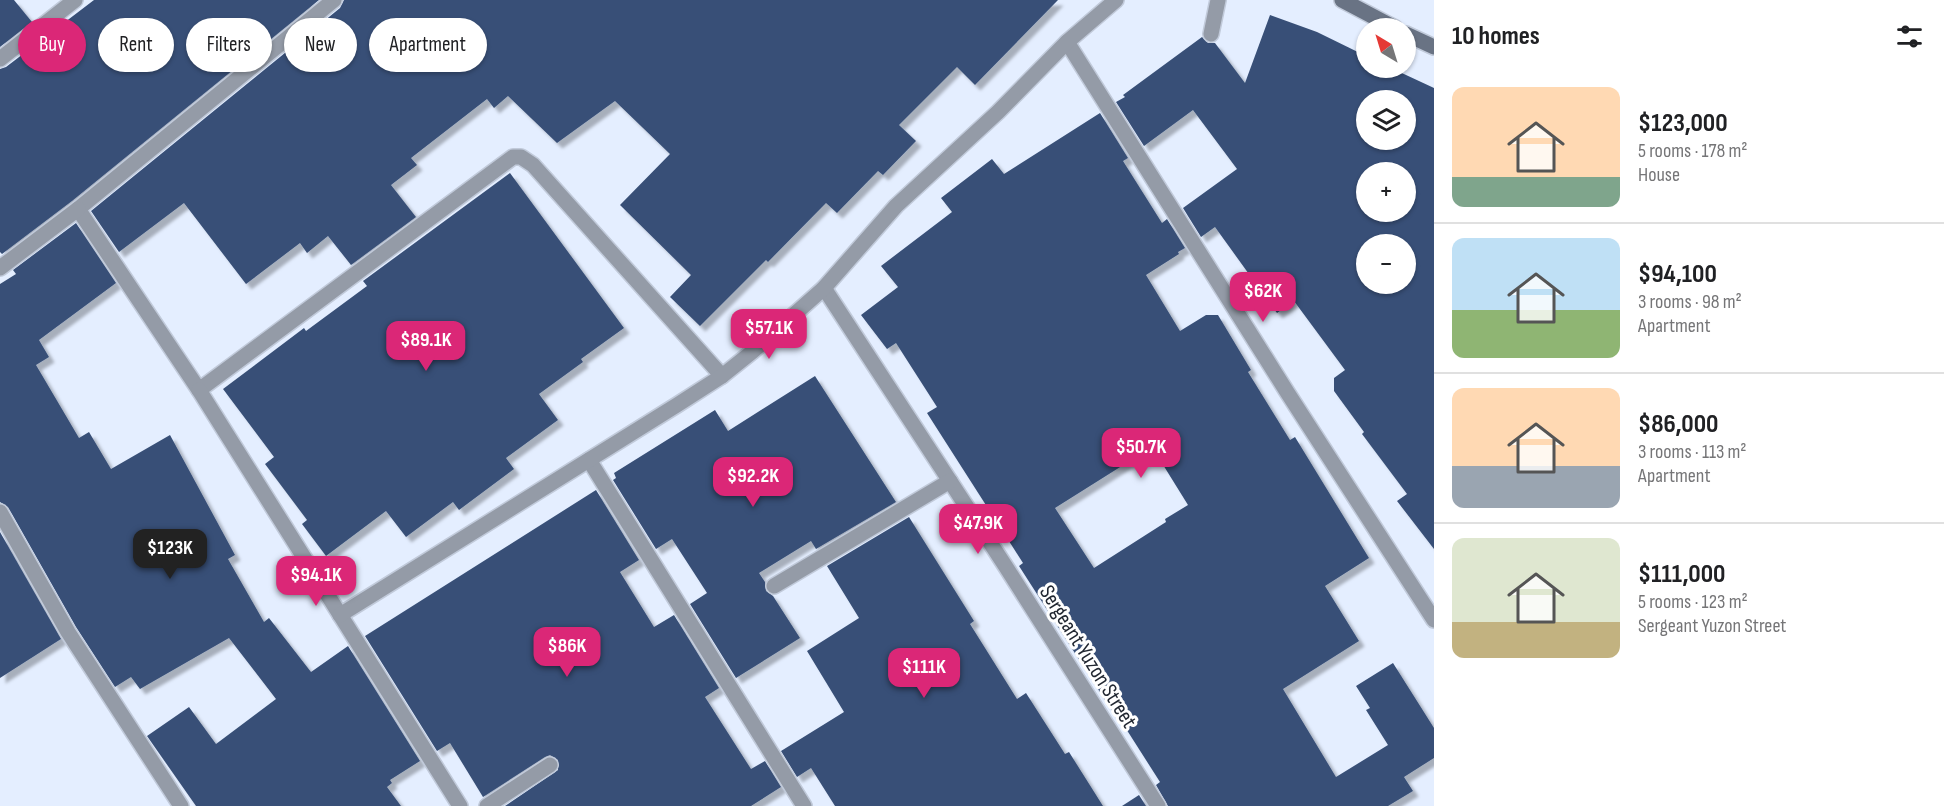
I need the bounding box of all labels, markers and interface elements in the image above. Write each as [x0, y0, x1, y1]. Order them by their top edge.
chip: Buy [18, 18, 86, 72]
chip: Rent [98, 18, 174, 72]
chip: Filters [186, 18, 272, 72]
chip: New [284, 18, 357, 72]
chip: Apartment [369, 18, 487, 72]
north arrow [1356, 18, 1416, 78]
map controls [1356, 18, 1416, 294]
icon: filters [1893, 20, 1926, 53]
text: 10 homes [1452, 21, 1540, 52]
button: layers [1356, 90, 1416, 150]
text: $123,000 [1638, 108, 1728, 139]
icon: home [1500, 111, 1572, 183]
text: 5 rooms · 178 m² [1638, 139, 1747, 163]
button: + [1356, 162, 1416, 222]
text: House [1638, 163, 1680, 187]
button: − [1356, 234, 1416, 294]
text: $94,100 [1638, 259, 1717, 290]
icon: home [1500, 262, 1572, 334]
pin: $62K [1227, 272, 1299, 323]
text: $62K [1244, 279, 1282, 303]
text: 3 rooms · 98 m² [1638, 290, 1742, 314]
pin: $57.1K [720, 309, 818, 360]
text: Apartment [1638, 314, 1711, 338]
text: $57.1K [745, 316, 793, 340]
pin: $89.1K [377, 321, 475, 372]
text: $89.1K [400, 328, 452, 352]
text: $86,000 [1638, 409, 1719, 440]
icon: home [1500, 412, 1572, 484]
pin: $50.7K [1092, 428, 1190, 479]
text: $50.7K [1116, 435, 1166, 459]
text: 3 rooms · 113 m² [1638, 440, 1747, 464]
pin: $92.2K [704, 457, 802, 508]
text: $92.2K [727, 464, 779, 488]
text: Apartment [1638, 464, 1711, 488]
pin: $47.9K [929, 504, 1027, 555]
text: $47.9K [953, 511, 1003, 535]
pin: $123K [128, 529, 212, 580]
text: $123K [147, 536, 193, 560]
pin: $94.1K [267, 556, 365, 607]
text: $111,000 [1638, 559, 1725, 590]
icon: home [1500, 562, 1572, 634]
text: $94.1K [290, 563, 342, 587]
street label: Sergeant Yuzon Street [1033, 580, 1143, 733]
text: 5 rooms · 123 m² [1638, 590, 1748, 614]
text: Sergeant Yuzon Street [1638, 614, 1786, 638]
pin: $86K [531, 627, 603, 678]
text: $86K [548, 634, 586, 658]
pin: $111K [882, 648, 966, 699]
text: $111K [902, 655, 946, 679]

